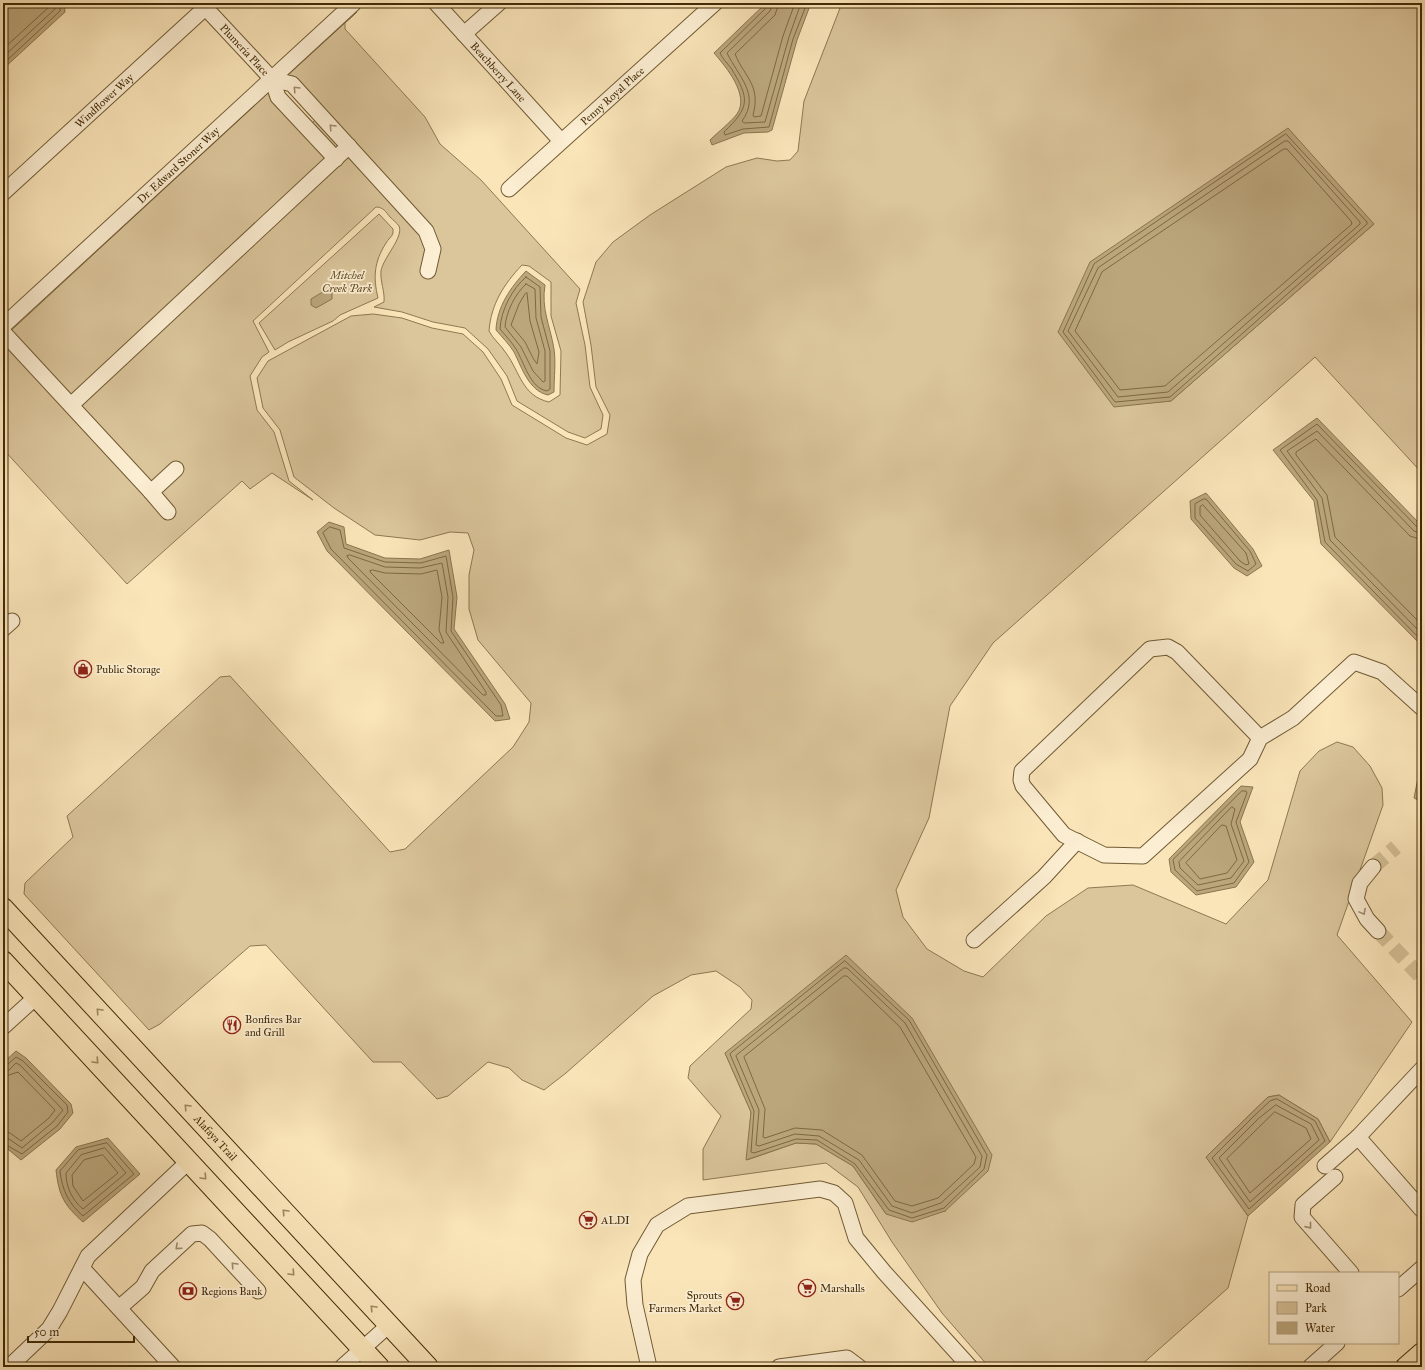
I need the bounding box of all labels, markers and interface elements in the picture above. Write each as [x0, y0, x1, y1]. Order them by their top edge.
street label: Plumeria Place [217, 21, 272, 79]
street label: Beachberry Lane [468, 39, 529, 105]
street label: Penny Royal Place [578, 63, 647, 128]
street label: Windflower Way [72, 70, 137, 130]
one-way arrow [293, 86, 301, 94]
street label: Dr. Edward Stoner Way [134, 123, 223, 206]
one-way arrow [330, 125, 337, 132]
park label: Mitchel Creek Park [322, 269, 372, 295]
shop icon: Public Storage [73, 659, 93, 679]
place label: Public Storage [96, 663, 161, 676]
one-way arrow [1359, 908, 1366, 916]
one-way arrow [96, 1009, 103, 1016]
place label: Bonfires Bar and Grill [245, 1013, 302, 1039]
restaurant icon: Bonfires Bar and Grill [222, 1015, 242, 1035]
one-way arrow [91, 1057, 98, 1064]
one-way arrow [184, 1104, 192, 1112]
street label: Alafaya Trail [191, 1111, 240, 1163]
one-way arrow [199, 1172, 206, 1180]
one-way arrow [282, 1209, 290, 1217]
supermarket icon: ALDI [578, 1210, 598, 1230]
place label: ALDI [600, 1214, 630, 1227]
one-way arrow [1305, 1221, 1312, 1229]
one-way arrow [175, 1242, 183, 1249]
one-way arrow [232, 1262, 239, 1270]
one-way arrow [287, 1268, 295, 1276]
legend [1269, 1272, 1399, 1344]
supermarket icon: Marshalls [797, 1278, 817, 1298]
bank icon: Regions Bank [178, 1281, 198, 1301]
text: Road [1305, 1281, 1331, 1295]
place label: Marshalls [820, 1282, 865, 1295]
place label: Regions Bank [201, 1285, 263, 1298]
place label: Sprouts Farmers Market [648, 1289, 722, 1315]
supermarket icon: Sprouts Farmers Market [725, 1291, 745, 1311]
text: Park [1305, 1301, 1327, 1315]
one-way arrow [370, 1305, 378, 1313]
scale bar [28, 1318, 134, 1344]
text: Water [1305, 1321, 1335, 1335]
text: 50 m [34, 1325, 59, 1339]

